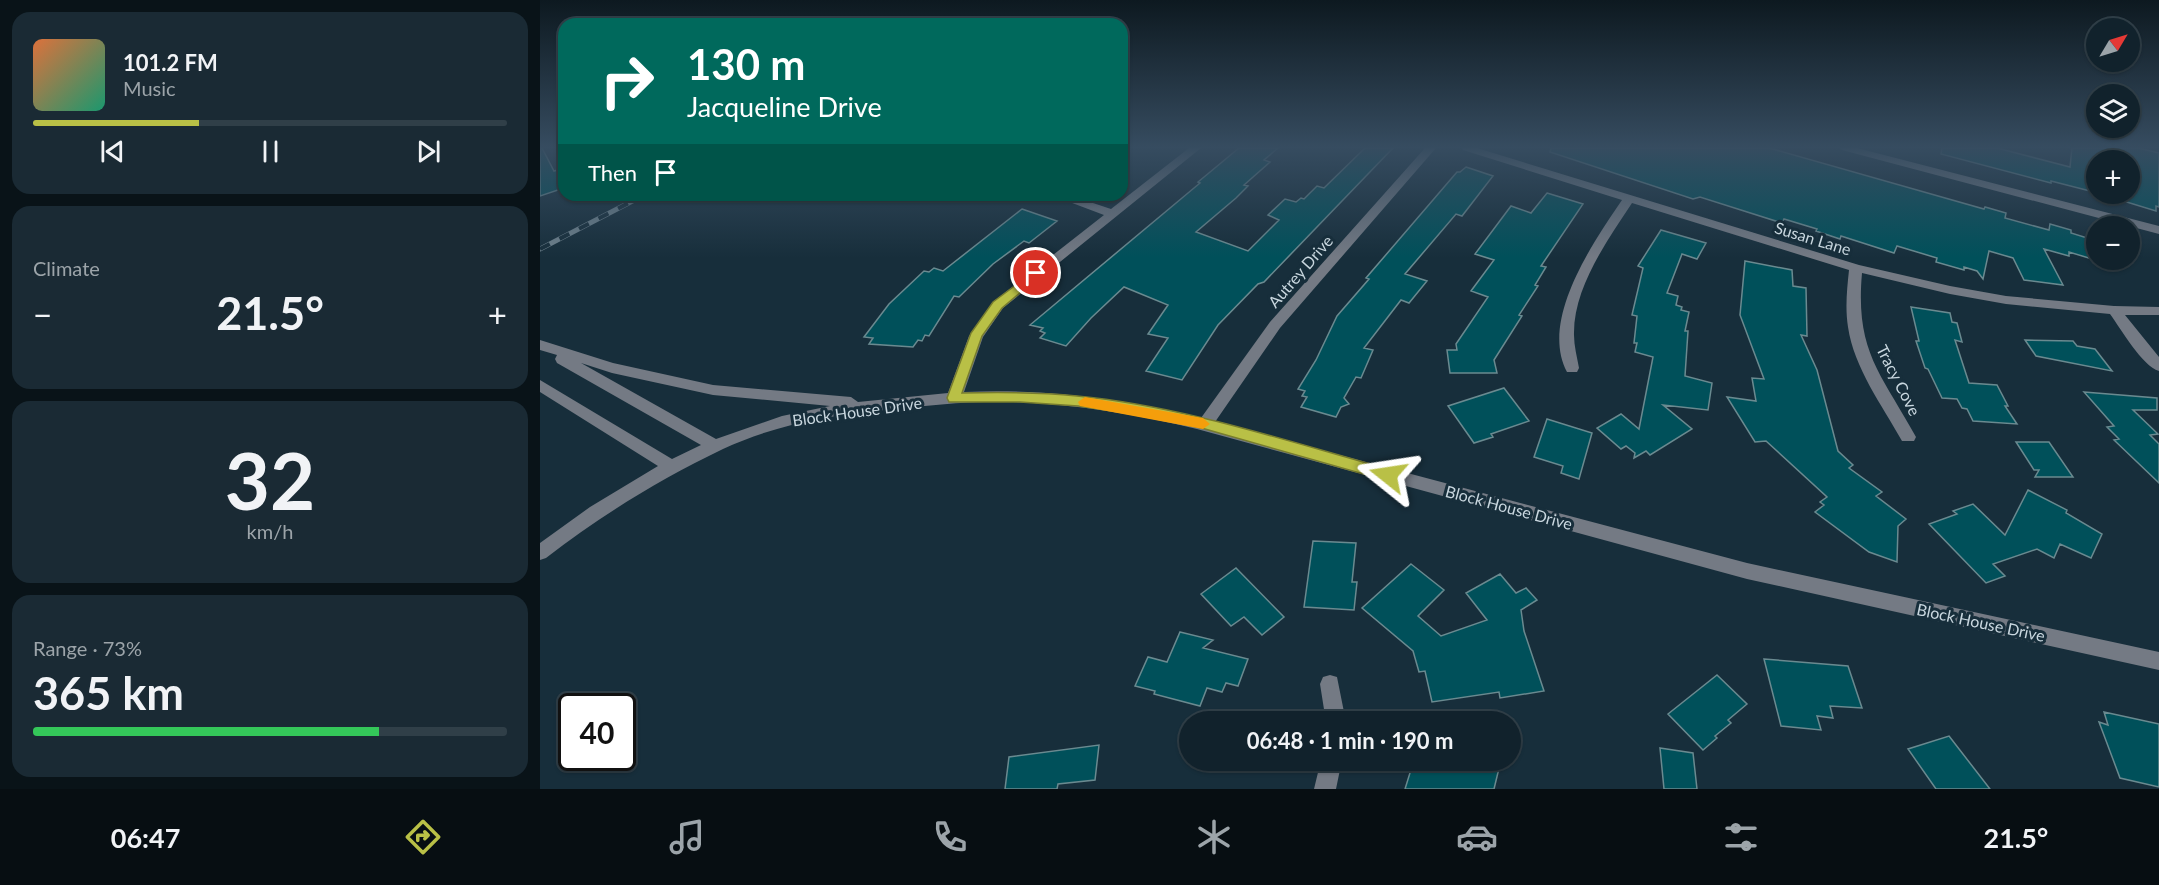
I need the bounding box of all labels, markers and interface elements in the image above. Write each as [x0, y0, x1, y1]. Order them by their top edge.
north arrow [2086, 18, 2140, 72]
map controls [2086, 18, 2140, 270]
text: 130 m [687, 39, 805, 89]
icon: right [588, 42, 666, 120]
text: 101.2 FM [123, 49, 218, 76]
text: Music [123, 76, 176, 100]
button: layers [2086, 84, 2140, 138]
text: Jacqueline Drive [687, 90, 882, 123]
icon: previous [96, 135, 129, 168]
icon: pause [254, 135, 287, 168]
icon: next [412, 135, 445, 168]
button: + [2086, 150, 2140, 204]
icon: arrive [649, 156, 682, 189]
text: Then [588, 159, 637, 186]
button: − [2086, 216, 2140, 270]
street label: Susan Lane [1773, 217, 1853, 259]
street label: Autrey Drive [1264, 231, 1336, 311]
pin [1010, 247, 1061, 298]
text: Climate [33, 256, 100, 280]
icon: arrive [1019, 256, 1052, 289]
text: 21.5° [216, 286, 324, 340]
text: − [33, 294, 52, 334]
text: + [488, 294, 507, 334]
street label: Tracy Cove [1873, 341, 1925, 419]
street label: Block House Drive [791, 393, 923, 429]
text: 32 [225, 433, 315, 527]
position arrow [1356, 443, 1420, 507]
street label: Block House Drive [1444, 481, 1574, 533]
text: km/h [247, 519, 293, 543]
street label: Block House Drive [1915, 599, 2047, 645]
text: Range · 73% [33, 636, 142, 660]
text: 365 km [33, 666, 184, 720]
speed limit sign: 40 [558, 693, 636, 771]
text: 06:48 · 1 min · 190 m [1247, 727, 1453, 754]
icon: directions [402, 816, 444, 858]
icon: music [666, 816, 708, 858]
icon: phone [929, 816, 971, 858]
icon: climate [1193, 816, 1235, 858]
icon: car [1456, 816, 1498, 858]
icon: filters [1720, 816, 1762, 858]
text: 06:47 [111, 821, 180, 854]
text: 21.5° [1984, 821, 2048, 854]

